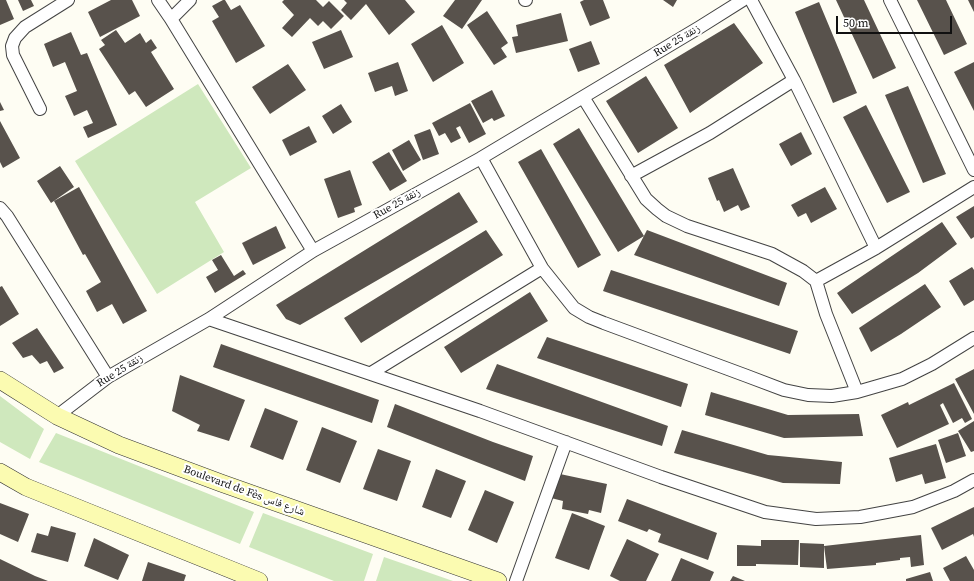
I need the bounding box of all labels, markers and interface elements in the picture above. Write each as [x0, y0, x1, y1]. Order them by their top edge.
scale bar [838, 8, 954, 34]
text: 50 m [843, 15, 869, 31]
street label: Rue 25 زنقة [651, 22, 703, 60]
street label: Rue 25 زنقة [371, 186, 423, 222]
street label: Rue 25 زنقة [95, 352, 145, 390]
street label: Boulevard de Fès شارع فاس [182, 463, 306, 519]

